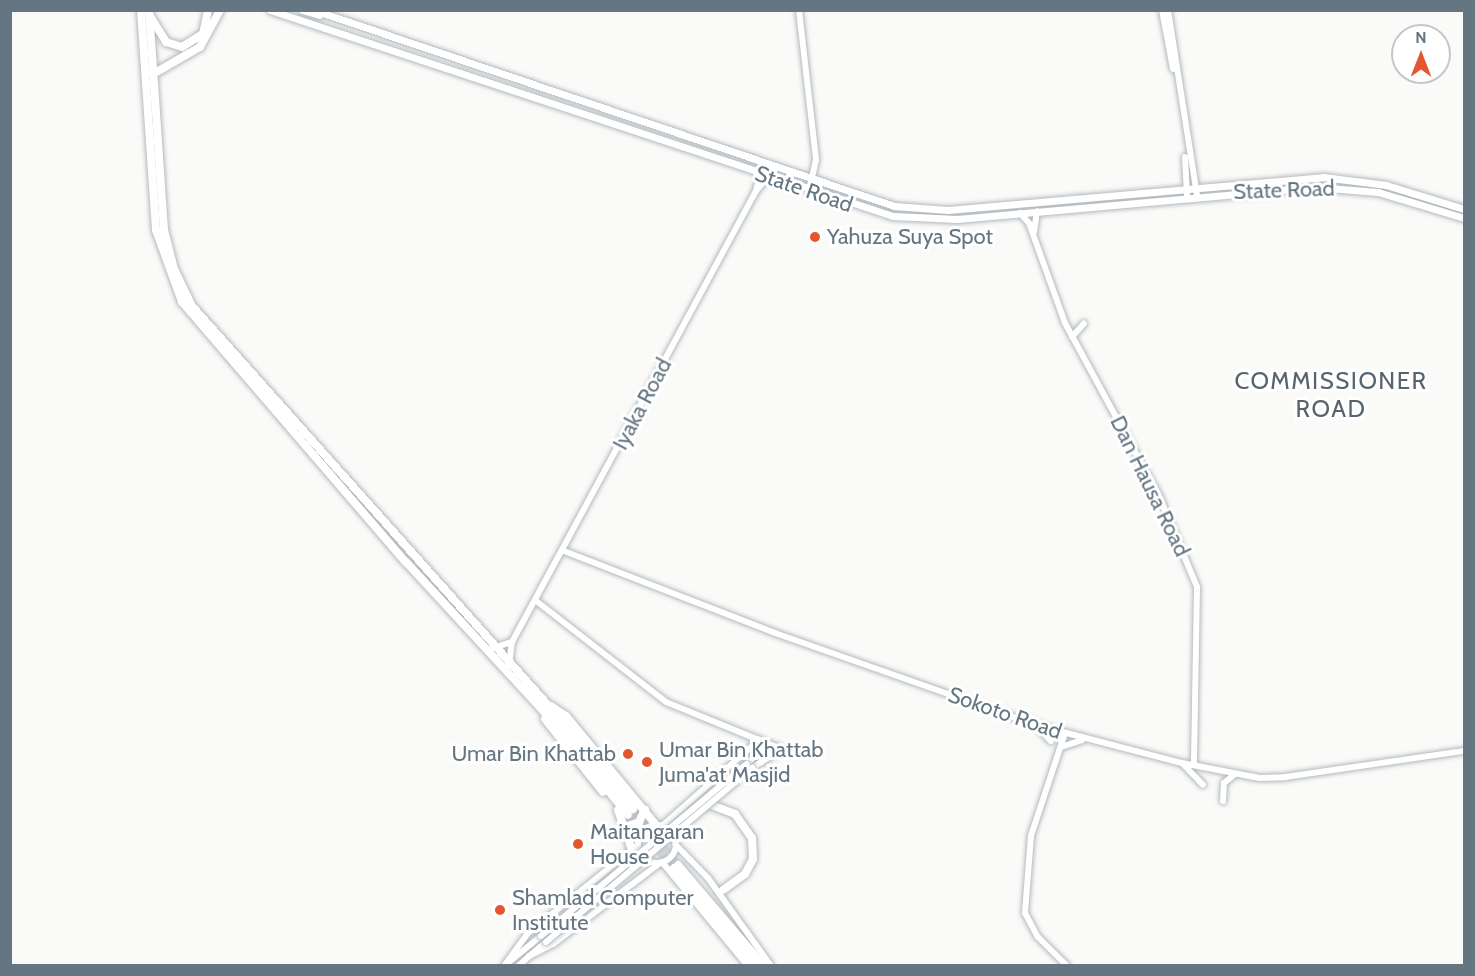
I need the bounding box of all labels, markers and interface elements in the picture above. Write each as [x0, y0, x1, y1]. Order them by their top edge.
north arrow [1391, 24, 1451, 84]
text: N [1415, 28, 1427, 47]
street label: State Road [752, 160, 856, 218]
street label: State Road [1233, 175, 1335, 205]
place label: Yahuza Suya Spot [827, 224, 993, 250]
marker: Yahuza Suya Spot [808, 230, 822, 244]
street label: Iyaka Road [607, 354, 677, 454]
district label: COMMISSIONER ROAD [1234, 367, 1428, 423]
street label: Dan Hausa Road [1105, 411, 1195, 561]
street label: Sokoto Road [945, 681, 1065, 745]
place label: Umar Bin Khattab Juma'at Masjid [659, 736, 824, 788]
place label: Umar Bin Khattab [451, 741, 616, 767]
marker: Umar Bin Khattab [621, 747, 635, 761]
marker: Umar Bin Khattab Juma'at Masjid [640, 755, 654, 769]
place label: Maitangaran House [590, 818, 704, 870]
marker: Maitangaran House [571, 837, 585, 851]
place label: Shamlad Computer Institute [512, 884, 693, 936]
marker: Shamlad Computer Institute [493, 903, 507, 917]

